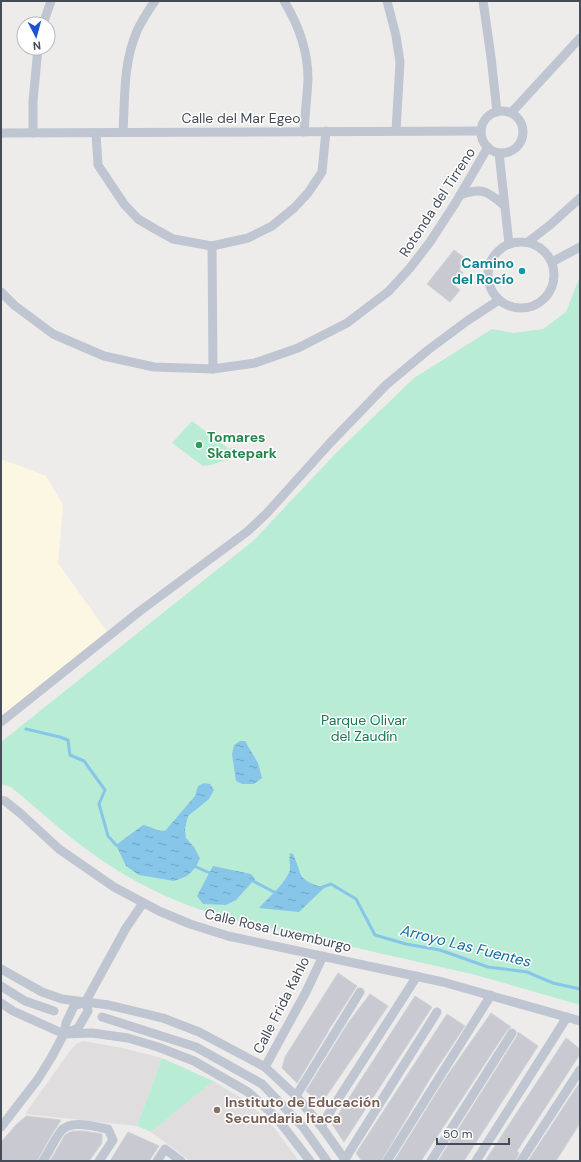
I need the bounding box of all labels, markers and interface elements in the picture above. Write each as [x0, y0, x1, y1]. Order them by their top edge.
north arrow [16, 16, 56, 56]
text: N [32, 39, 42, 53]
street label: Calle del Mar Egeo [181, 109, 301, 127]
street label: Rotonda del Tirreno [395, 144, 479, 260]
place label: Camino del Rocío [452, 254, 514, 288]
marker: Camino del Rocío [517, 266, 527, 276]
place label: Tomares Skatepark [207, 428, 277, 462]
marker: Tomares Skatepark [194, 440, 204, 450]
park label: Parque Olivar del Zaudín [321, 711, 407, 745]
street label: Calle Rosa Luxemburgo [203, 904, 353, 956]
water label: Arroyo Las Fuentes [398, 920, 533, 972]
street label: Calle Frida Kahlo [249, 953, 313, 1057]
place label: Instituto de Educación Secundaria Itaca [225, 1093, 380, 1127]
marker: Instituto de Educación Secundaria Itaca [212, 1105, 222, 1115]
scale bar [437, 1120, 509, 1146]
text: 50 m [443, 1126, 472, 1142]

